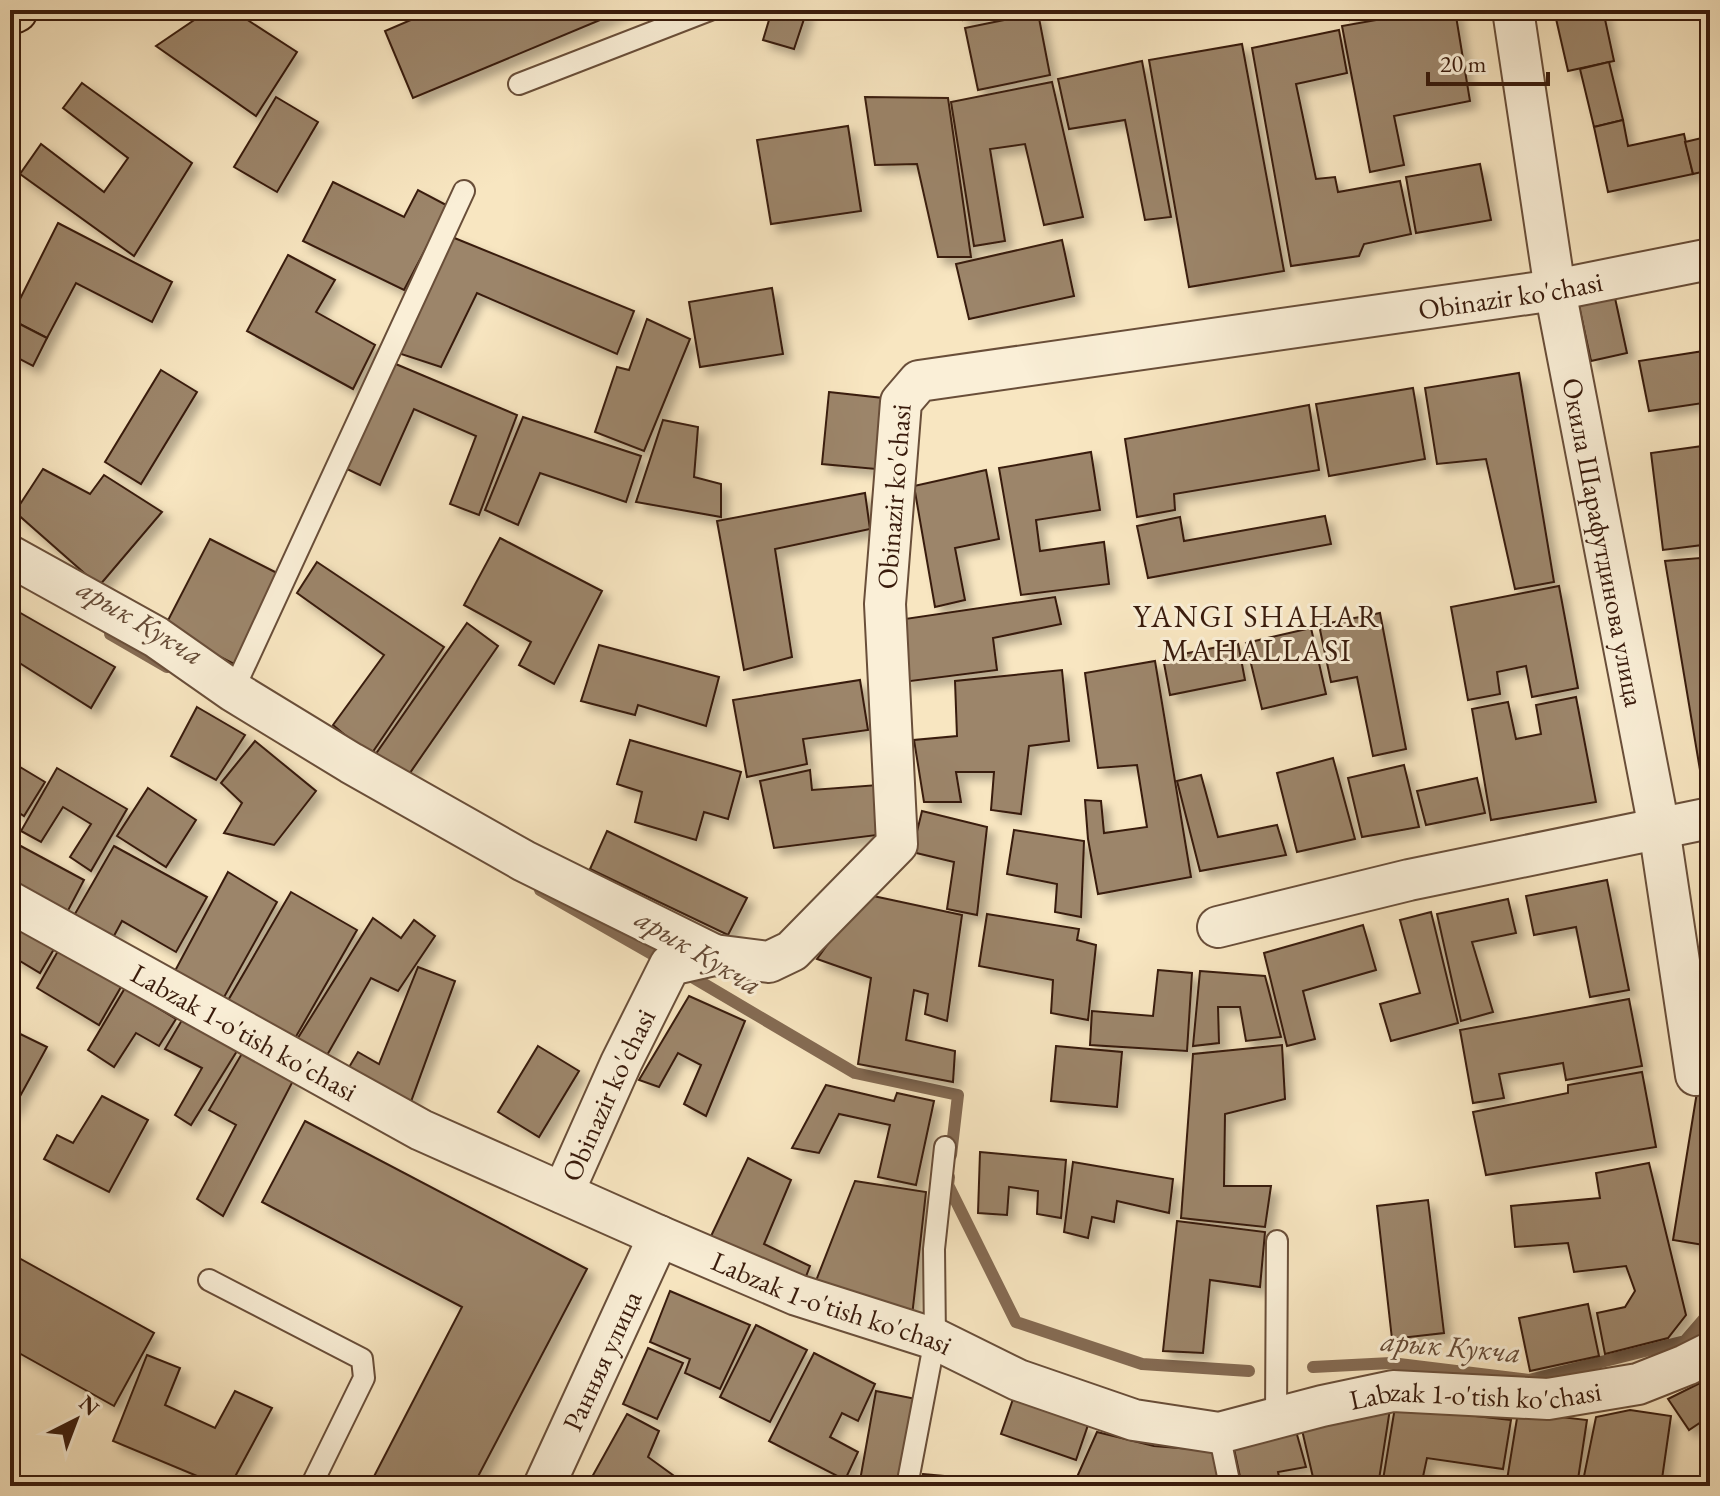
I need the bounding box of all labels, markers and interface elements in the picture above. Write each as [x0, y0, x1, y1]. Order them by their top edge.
scale bar [1428, 36, 1548, 86]
text: 20 m [1440, 48, 1487, 79]
street label: Obinazir ko'chasi [1416, 263, 1606, 327]
street label: Окила Шарафутдинова улица [1554, 375, 1653, 710]
street label: Obinazir ko'chasi [868, 402, 919, 591]
water label: арык Кукча [70, 568, 211, 674]
district label: YANGI SHAHAR MAHALLASI [1133, 597, 1381, 670]
water label: арык Кукча [628, 898, 769, 1004]
street label: Labzak 1-o'tish ko'chasi [125, 955, 364, 1109]
street label: Obinazir ko'chasi [553, 1002, 663, 1187]
street label: Labzak 1-o'tish ko'chasi [706, 1243, 958, 1363]
street label: Ранняя улица [554, 1284, 650, 1437]
water label: арык Кукча [1379, 1320, 1522, 1372]
street label: Labzak 1-o'tish ko'chasi [1346, 1372, 1604, 1418]
north arrow [36, 1380, 116, 1460]
text: N [73, 1389, 106, 1422]

